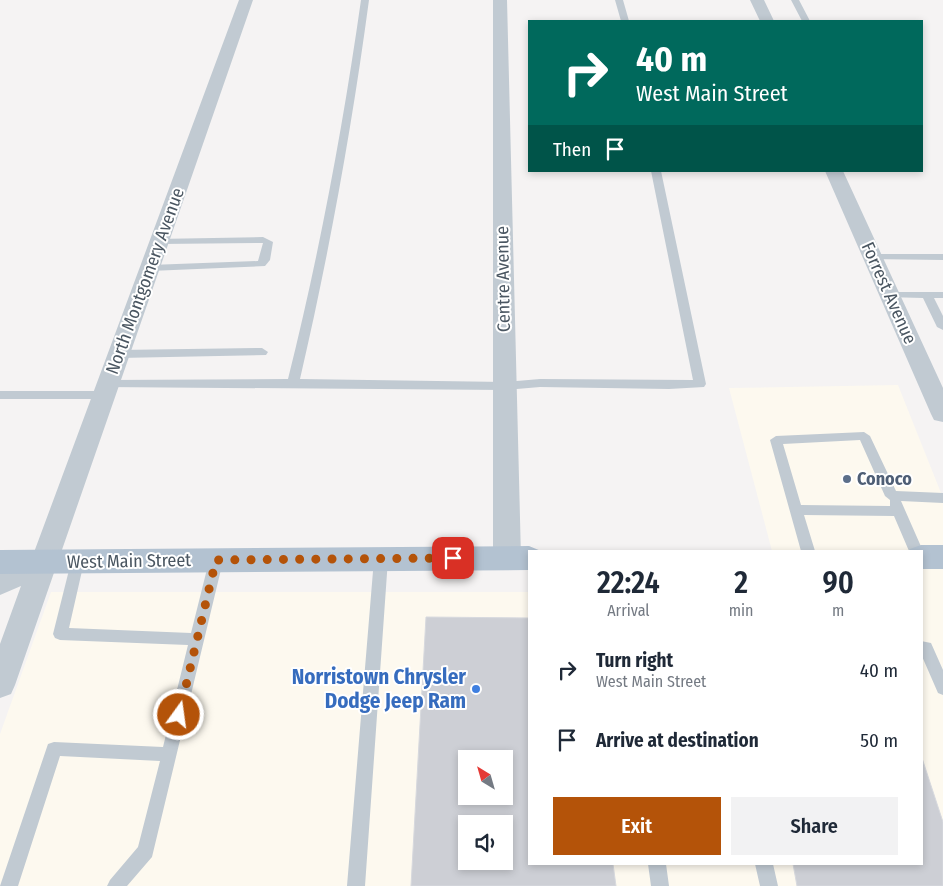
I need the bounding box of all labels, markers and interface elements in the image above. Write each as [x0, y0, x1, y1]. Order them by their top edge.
text: 40 m [636, 38, 707, 80]
icon: right [553, 40, 618, 105]
text: West Main Street [636, 80, 788, 107]
icon: arrive [601, 135, 629, 163]
text: Then [553, 138, 591, 161]
street label: North Montgomery Avenue [101, 185, 189, 377]
street label: Centre Avenue [491, 226, 515, 332]
street label: Forrest Avenue [857, 238, 921, 348]
place label: Conoco [857, 468, 912, 490]
marker: Conoco [841, 473, 853, 485]
pin [432, 537, 474, 579]
icon: arrive [439, 544, 467, 572]
street label: West Main Street [67, 549, 191, 573]
text: 22:24 [597, 565, 660, 601]
text: 2 [734, 565, 748, 601]
text: 90 [823, 565, 854, 601]
text: Arrival [607, 601, 650, 620]
text: min [729, 601, 754, 620]
text: m [832, 601, 844, 620]
text: Turn right [596, 649, 673, 672]
icon: right [553, 656, 581, 684]
text: 40 m [860, 659, 898, 682]
place label: Norristown Chrysler Dodge Jeep Ram [292, 664, 466, 714]
text: West Main Street [596, 672, 706, 691]
marker: Norristown Chrysler Dodge Jeep Ram [470, 683, 482, 695]
position arrow [152, 688, 204, 740]
icon: arrive [553, 726, 581, 754]
text: Arrive at destination [596, 729, 759, 752]
text: 50 m [860, 729, 898, 752]
north arrow [458, 750, 512, 805]
map controls [458, 750, 513, 870]
button: Exit [553, 797, 721, 855]
button: Share [731, 797, 898, 855]
button: sound [458, 815, 513, 870]

